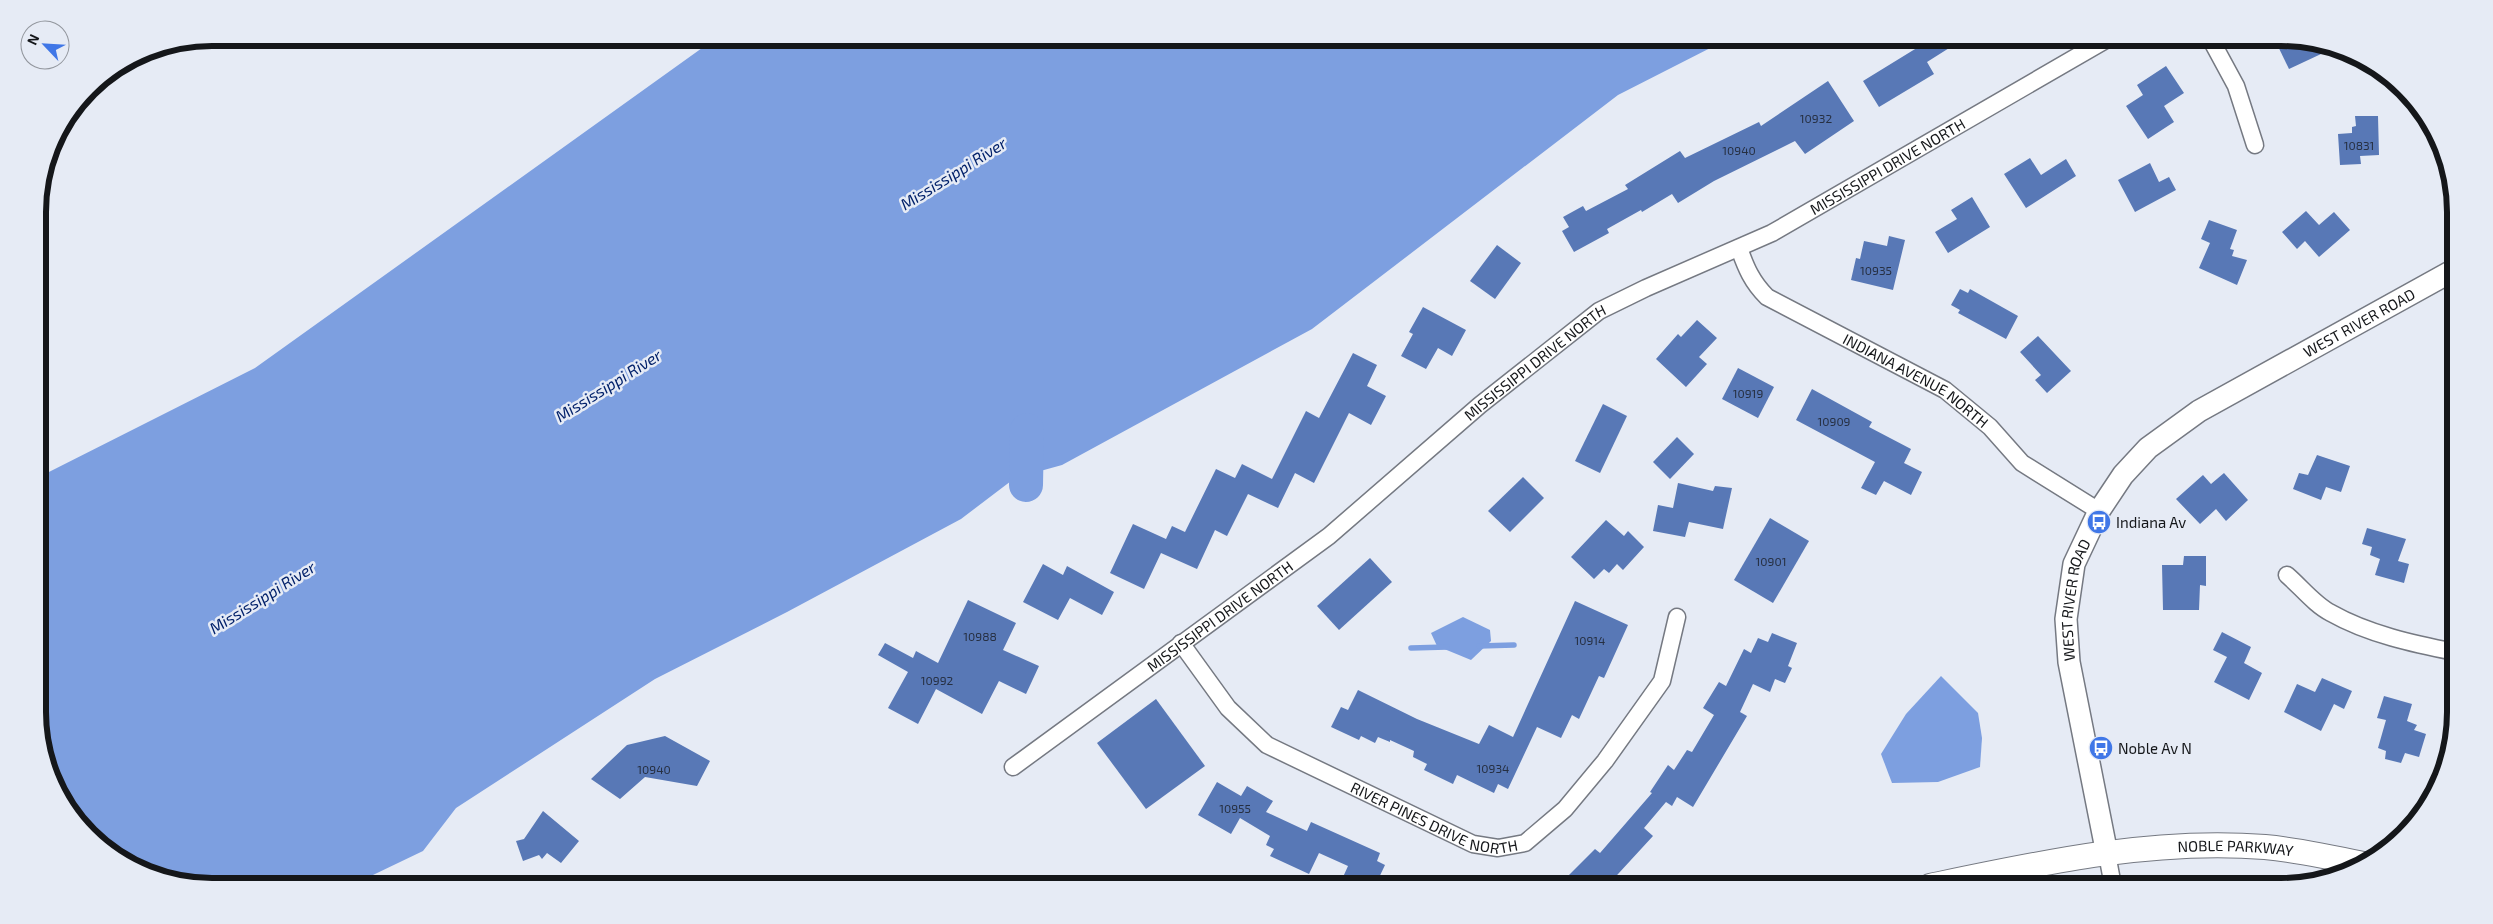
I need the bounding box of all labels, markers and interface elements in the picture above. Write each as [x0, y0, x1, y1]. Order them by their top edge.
north arrow [20, 20, 70, 70]
text: N [23, 31, 43, 47]
house number: 10932 [1800, 111, 1832, 125]
street label: MISSISSIPPI DRIVE NORTH [1807, 114, 1968, 218]
water label: Mississippi River [896, 132, 1010, 213]
house number: 10831 [2344, 138, 2374, 152]
house number: 10940 [1722, 143, 1756, 157]
house number: 10935 [1860, 263, 1892, 277]
street label: WEST RIVER ROAD [2300, 284, 2418, 361]
street label: MISSISSIPPI DRIVE NORTH [1460, 300, 1608, 424]
street label: INDIANA AVENUE NORTH [1840, 329, 1992, 431]
water label: Mississippi River [551, 344, 665, 425]
house number: 10919 [1733, 386, 1763, 400]
house number: 10909 [1818, 414, 1851, 428]
bus stop icon: Indiana Av [2086, 509, 2112, 535]
place label: Indiana Av [2116, 513, 2186, 531]
street label: WEST RIVER ROAD [2057, 536, 2094, 662]
house number: 10901 [1756, 554, 1786, 568]
water label: Mississippi River [205, 556, 319, 637]
street label: MISSISSIPPI DRIVE NORTH [1143, 557, 1296, 675]
house number: 10988 [963, 629, 997, 643]
house number: 10914 [1574, 633, 1606, 647]
house number: 10992 [921, 673, 953, 687]
bus stop icon: Noble Av N [2088, 735, 2114, 761]
place label: Noble Av N [2118, 739, 2192, 757]
house number: 10934 [1477, 761, 1509, 775]
house number: 10940 [637, 762, 671, 776]
street label: RIVER PINES DRIVE NORTH [1348, 778, 1519, 857]
house number: 10955 [1219, 801, 1251, 815]
street label: NOBLE PARKWAY [2177, 836, 2295, 859]

